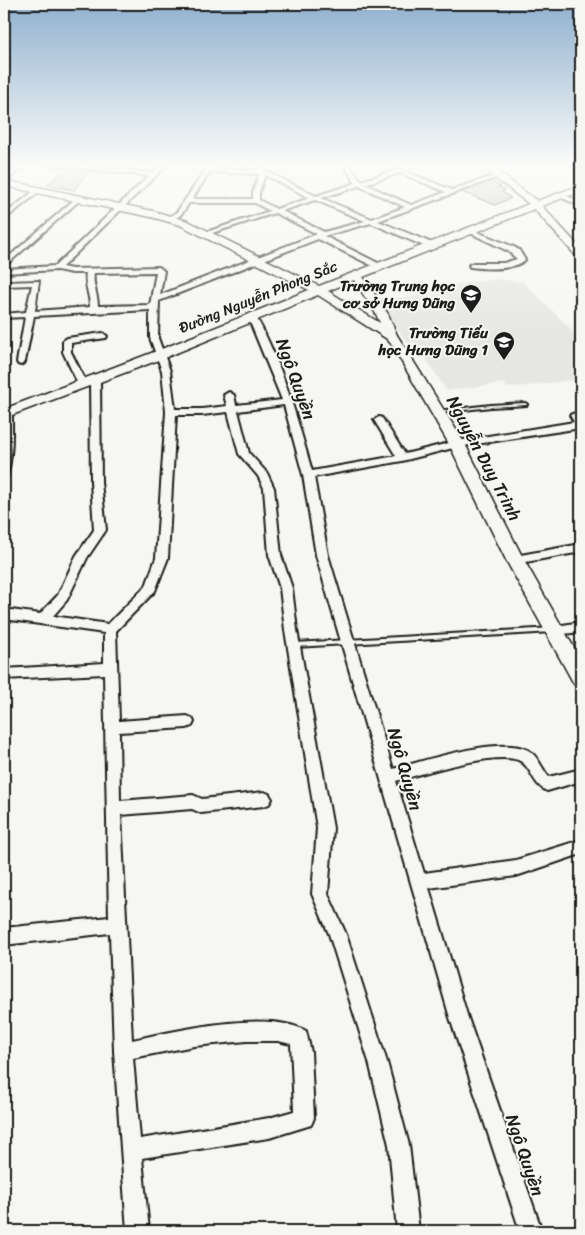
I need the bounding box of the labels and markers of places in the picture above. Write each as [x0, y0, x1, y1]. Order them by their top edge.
place label: Trường Trung học cơ sở Hưng Dũng [340, 273, 456, 316]
school or university icon: Trường Trung học cơ sở Hưng Dũng [459, 283, 483, 314]
place label: Trường Tiểu học Hưng Dũng 1 [378, 320, 489, 363]
school or university icon: Trường Tiểu học Hưng Dũng 1 [492, 330, 516, 361]

